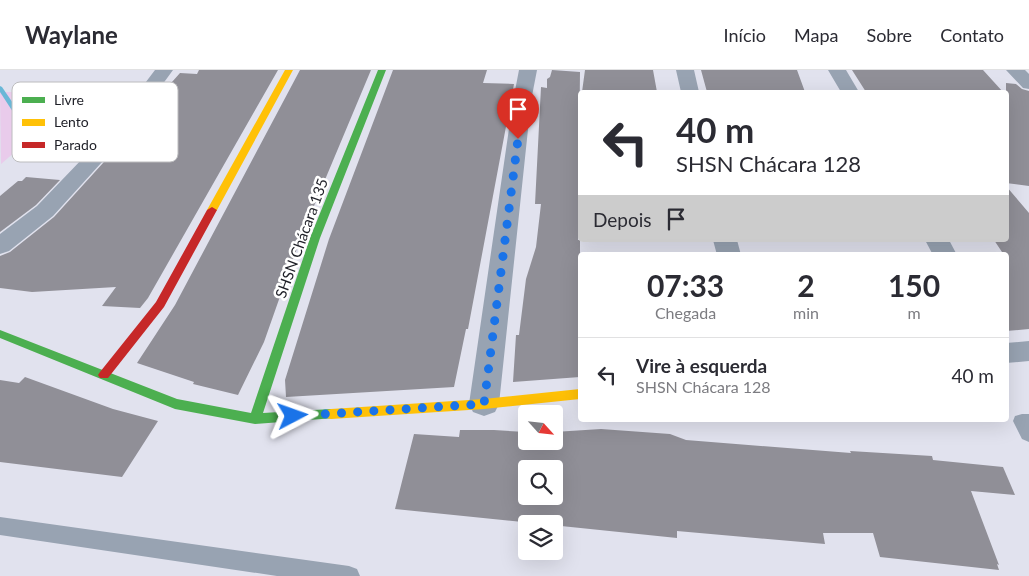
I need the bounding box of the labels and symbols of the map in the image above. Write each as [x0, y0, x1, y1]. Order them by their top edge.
legend [12, 82, 178, 162]
pin [497, 88, 539, 139]
text: Livre [54, 91, 84, 108]
text: Lento [54, 113, 89, 130]
text: Parado [54, 136, 97, 153]
street label: SHSN Chácara 135 [271, 176, 331, 300]
position arrow [266, 389, 318, 441]
north arrow [518, 405, 562, 450]

